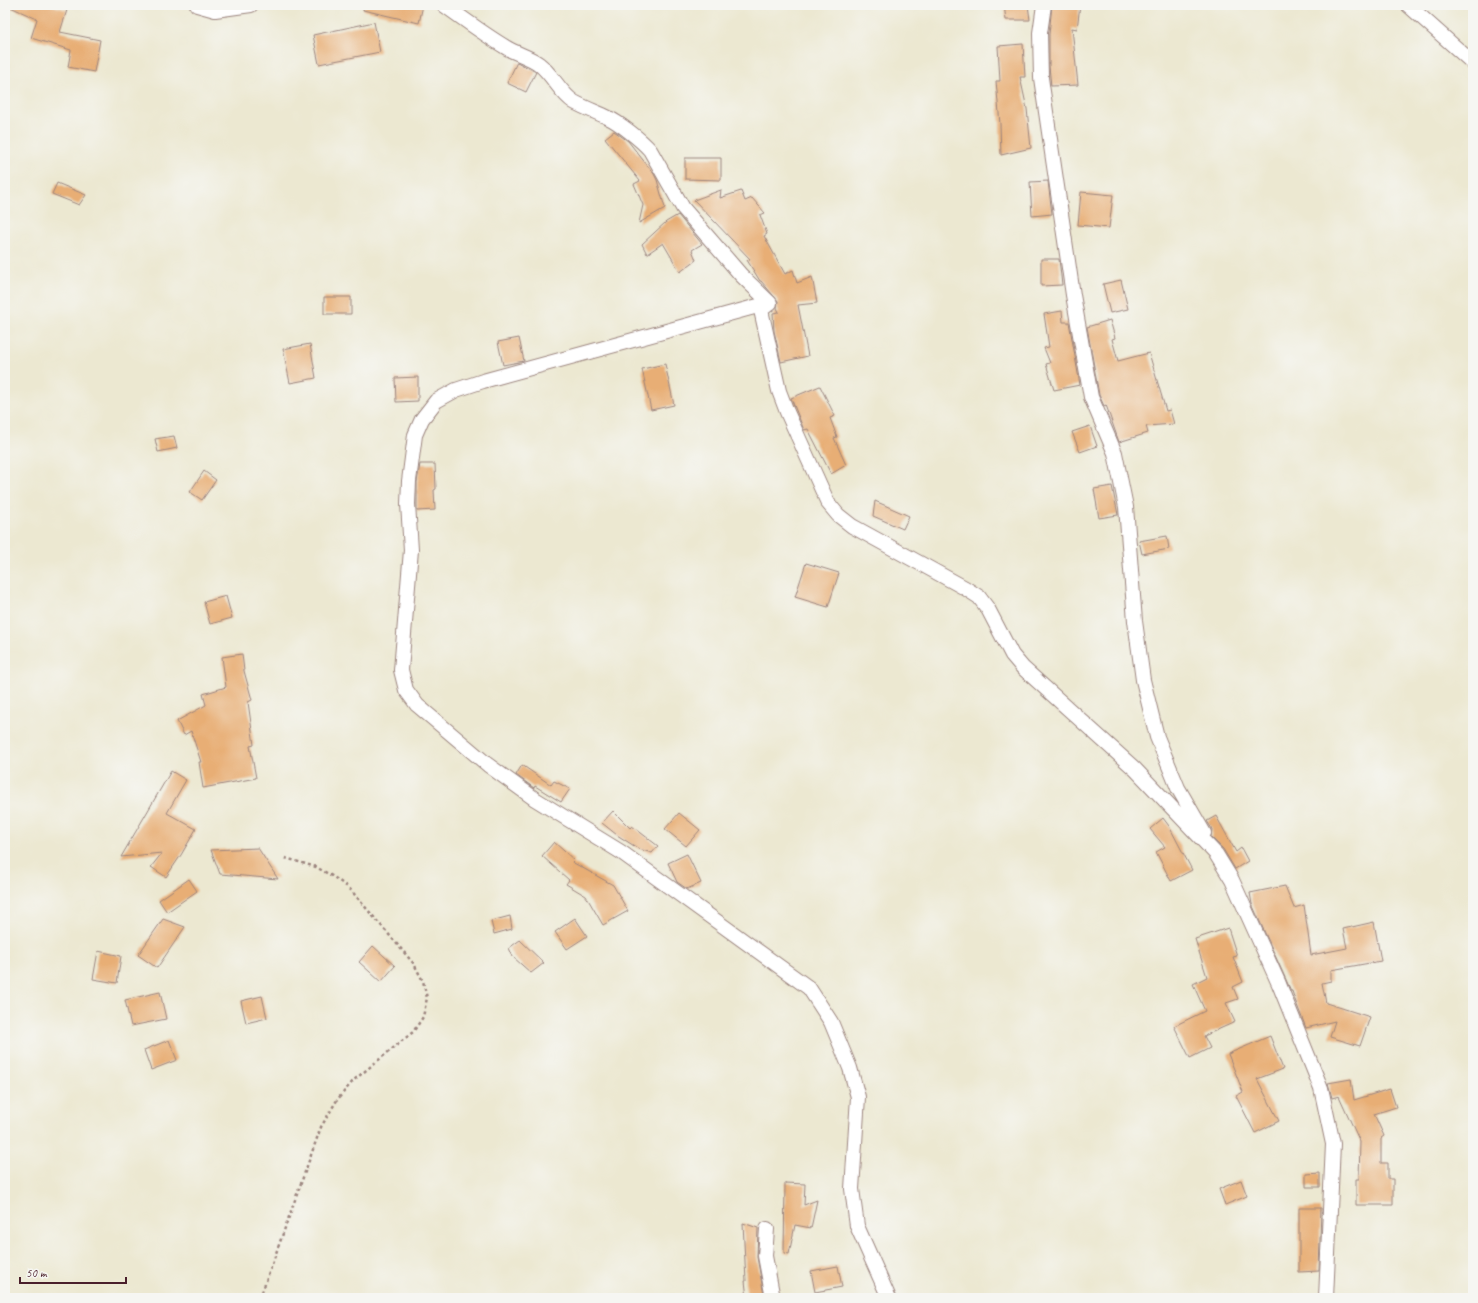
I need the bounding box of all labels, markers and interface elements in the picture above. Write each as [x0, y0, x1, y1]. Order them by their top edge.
scale bar [20, 1259, 126, 1285]
text: 50 m [26, 1265, 48, 1281]

